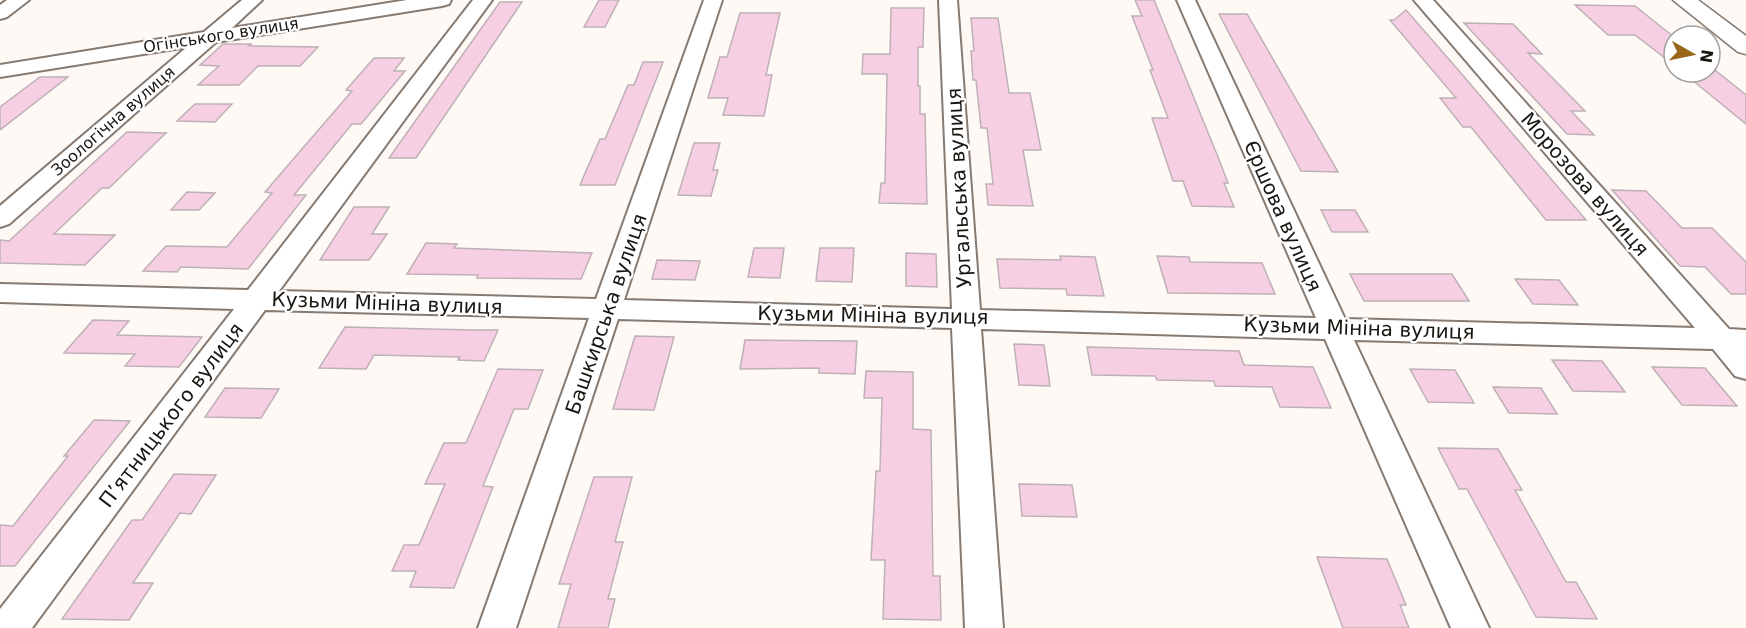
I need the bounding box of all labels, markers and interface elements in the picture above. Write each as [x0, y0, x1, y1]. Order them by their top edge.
street label: Огінського вулиця [142, 13, 300, 57]
north arrow [1662, 24, 1722, 84]
text: N [1696, 48, 1717, 64]
street label: Зоологічна вулиця [47, 62, 179, 180]
street label: Ургальська вулиця [942, 87, 976, 289]
street label: Морозова вулиця [1516, 107, 1654, 261]
street label: Єршова вулиця [1239, 137, 1327, 295]
street label: Башкирська вулиця [560, 211, 652, 417]
street label: Кузьми Мініна вулиця [271, 287, 503, 319]
street label: Кузьми Мініна вулиця [757, 301, 989, 329]
street label: Кузьми Мініна вулиця [1243, 312, 1475, 344]
street label: П’ятницького вулиця [94, 318, 248, 512]

